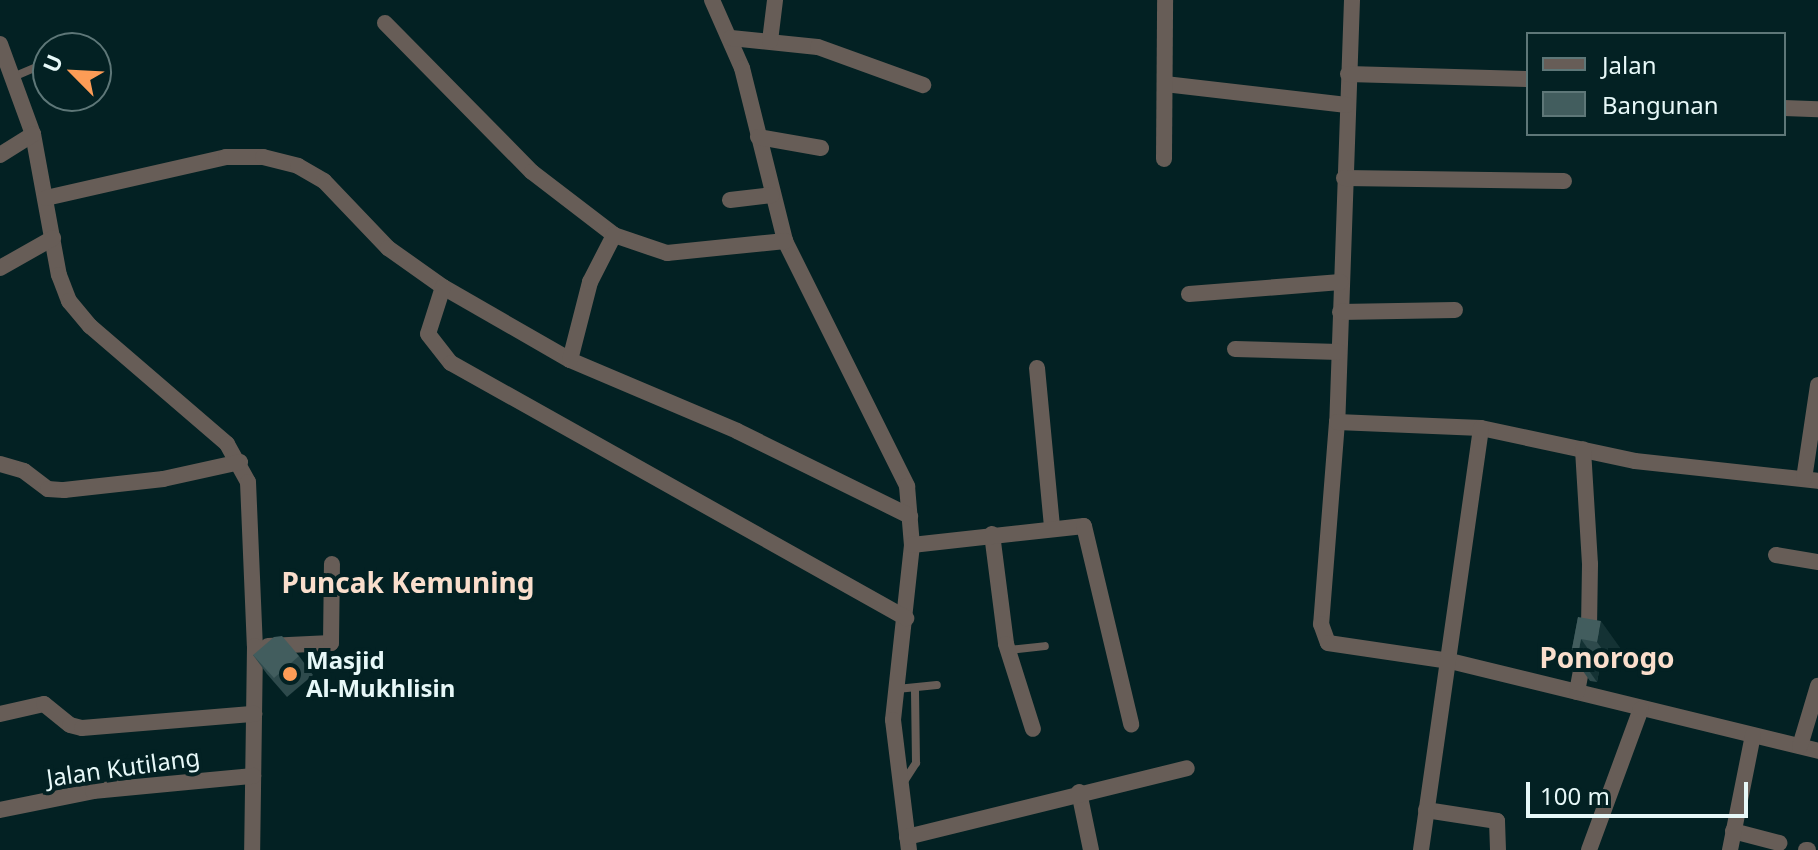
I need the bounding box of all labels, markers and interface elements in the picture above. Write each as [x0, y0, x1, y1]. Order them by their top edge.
north arrow [32, 32, 112, 112]
legend [1526, 32, 1786, 136]
text: Jalan [1602, 48, 1657, 81]
text: U [35, 49, 69, 77]
text: Bangunan [1602, 88, 1719, 121]
district label: Puncak Kemuning [282, 565, 534, 599]
district label: Ponorogo [1539, 640, 1675, 674]
place label: Masjid Al-Mukhlisin [306, 646, 455, 702]
marker: Masjid Al-Mukhlisin [281, 665, 299, 683]
street label: Jalan Kutilang [44, 742, 202, 792]
scale bar [1530, 766, 1752, 816]
text: 100 m [1540, 779, 1610, 812]

